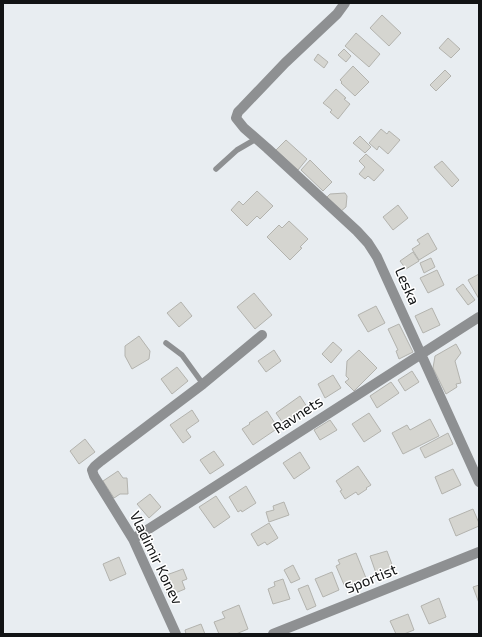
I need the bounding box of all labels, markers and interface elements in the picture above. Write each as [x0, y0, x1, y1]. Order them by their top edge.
street label: Leska [392, 264, 424, 307]
street label: Ravnets [269, 391, 326, 437]
street label: Vladimir Konev [126, 508, 187, 607]
street label: Sportist [342, 559, 399, 597]

